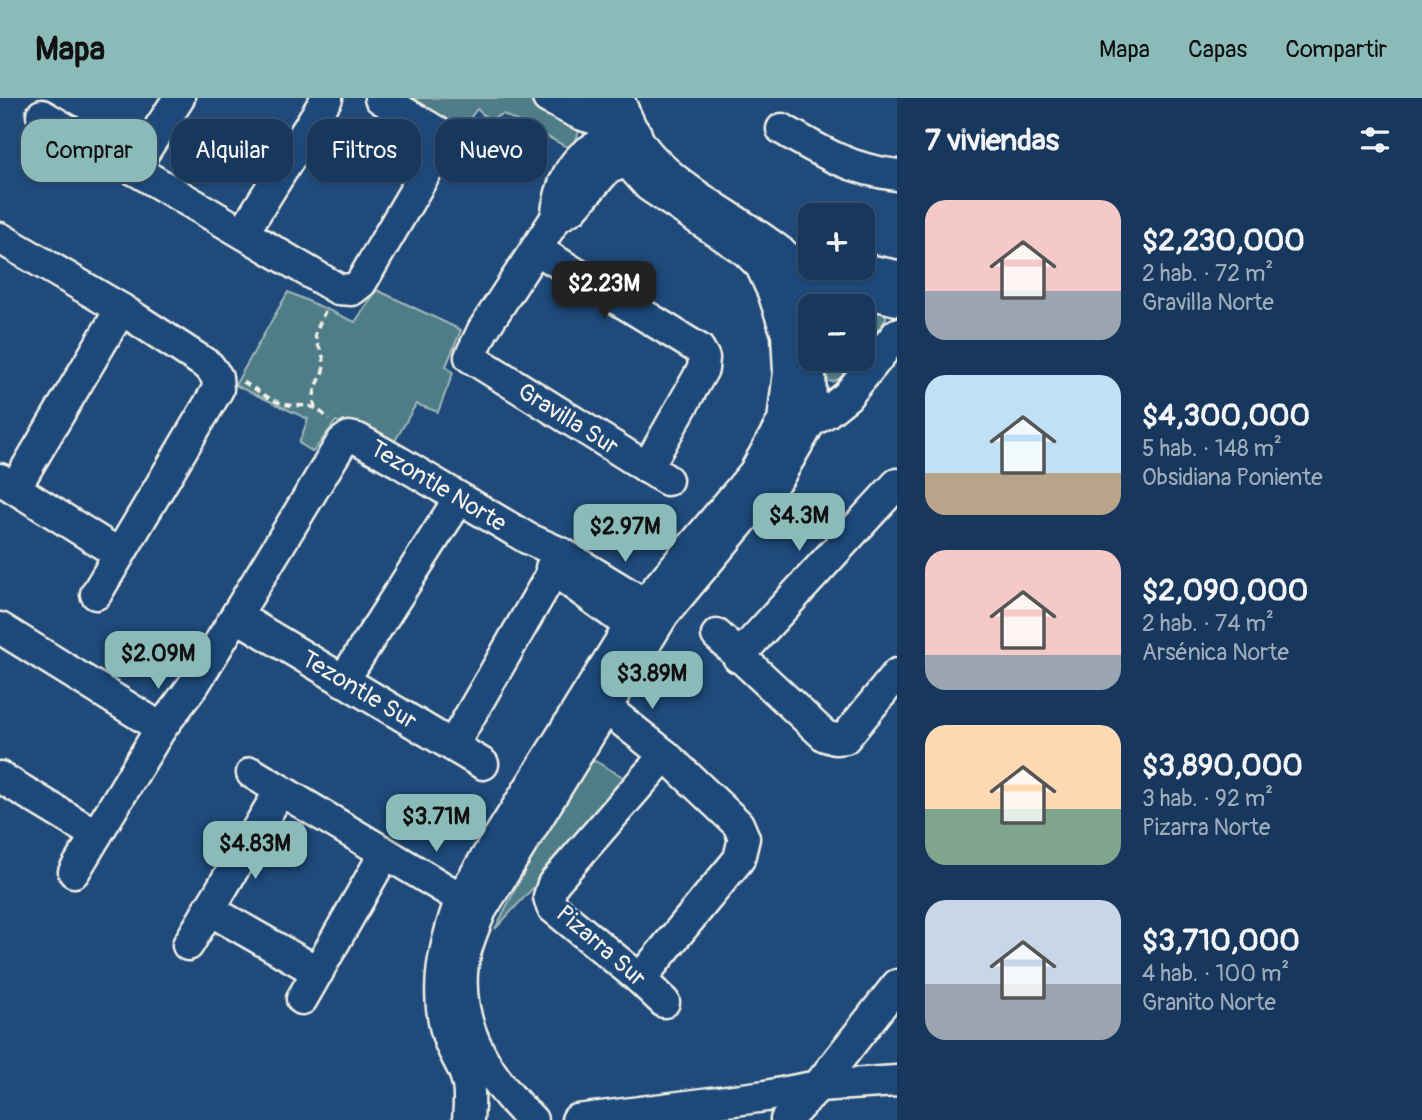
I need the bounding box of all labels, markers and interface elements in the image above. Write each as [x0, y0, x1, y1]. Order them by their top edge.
text: Mapa [35, 29, 105, 70]
text: Mapa [1099, 35, 1150, 64]
text: Capas [1188, 35, 1247, 64]
text: Compartir [1285, 35, 1387, 64]
chip: Comprar [21, 119, 157, 182]
chip: Alquilar [171, 119, 293, 182]
chip: Filtros [307, 119, 421, 182]
chip: Nuevo [435, 119, 547, 182]
icon: filters [1356, 121, 1394, 159]
text: 7 viviendas [925, 122, 1059, 159]
map controls [798, 203, 875, 371]
button: + [798, 203, 875, 280]
text: $2,230,000 [1142, 222, 1305, 259]
icon: home [981, 228, 1065, 312]
text: 2 hab. · 72 m² [1142, 259, 1273, 288]
pin: $2.23M [547, 262, 661, 321]
text: $2.23M [568, 269, 640, 298]
text: Gravilla Norte [1142, 288, 1274, 317]
button: − [798, 294, 875, 371]
street label: Gravilla Sur [512, 377, 624, 462]
text: $4,300,000 [1142, 397, 1310, 434]
icon: home [981, 403, 1065, 487]
street label: Tezontle Norte [365, 434, 512, 538]
text: 5 hab. · 148 m² [1142, 434, 1282, 463]
text: Obsidiana Poniente [1142, 463, 1323, 492]
pin: $4.3M [750, 494, 848, 553]
text: $4.3M [769, 501, 829, 530]
pin: $2.97M [568, 504, 682, 564]
text: $2.97M [590, 512, 660, 541]
text: $2,090,000 [1142, 572, 1308, 609]
icon: home [981, 578, 1065, 662]
text: 2 hab. · 74 m² [1142, 609, 1274, 638]
pin: $2.09M [101, 632, 215, 691]
text: Arsénica Norte [1142, 638, 1289, 667]
text: $2.09M [121, 639, 195, 668]
street label: Tezontle Sur [296, 644, 422, 736]
pin: $3.89M [595, 652, 709, 711]
text: $3.89M [617, 659, 687, 688]
text: $3,890,000 [1142, 747, 1303, 784]
icon: home [981, 753, 1065, 837]
text: 3 hab. · 92 m² [1142, 784, 1273, 813]
pin: $3.71M [379, 794, 493, 854]
text: $3.71M [402, 802, 470, 831]
text: Pizarra Norte [1142, 813, 1270, 842]
pin: $4.83M [198, 822, 312, 881]
text: $4.83M [219, 829, 291, 858]
street label: Pizarra Sur [550, 899, 652, 993]
text: $3,710,000 [1142, 922, 1300, 959]
icon: home [981, 928, 1065, 1012]
text: 4 hab. · 100 m² [1142, 959, 1289, 988]
text: Granito Norte [1142, 988, 1276, 1017]

